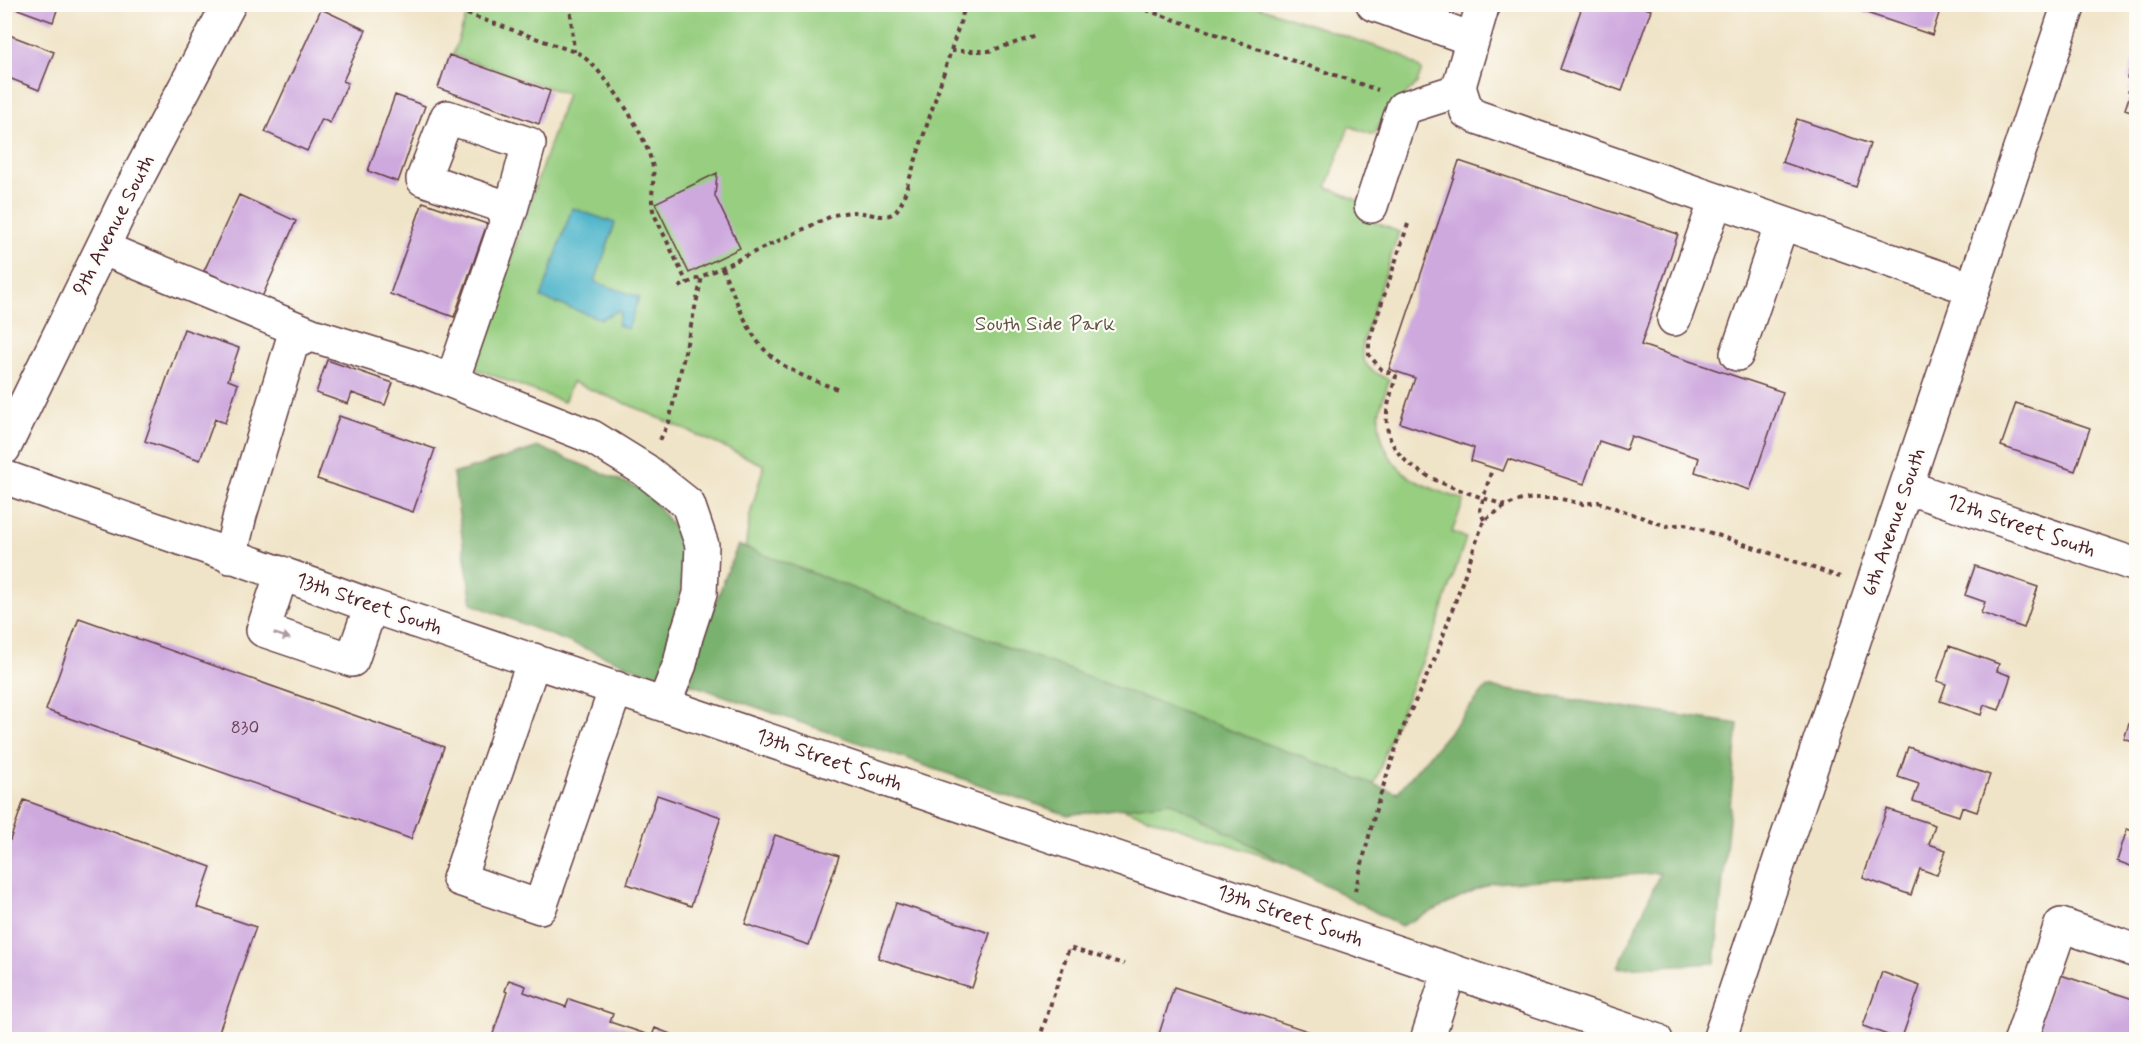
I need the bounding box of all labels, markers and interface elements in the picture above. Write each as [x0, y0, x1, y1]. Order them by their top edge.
street label: 9th Avenue South [66, 150, 162, 300]
park label: South Side Park [975, 310, 1115, 338]
street label: 6th Avenue South [1856, 444, 1932, 600]
street label: 12th Street South [1943, 487, 2099, 565]
street label: 13th Street South [292, 566, 446, 642]
one-way arrow [273, 632, 291, 642]
house number: 830 [231, 716, 259, 740]
street label: 13th Street South [752, 722, 906, 798]
street label: 13th Street South [1213, 878, 1367, 954]

